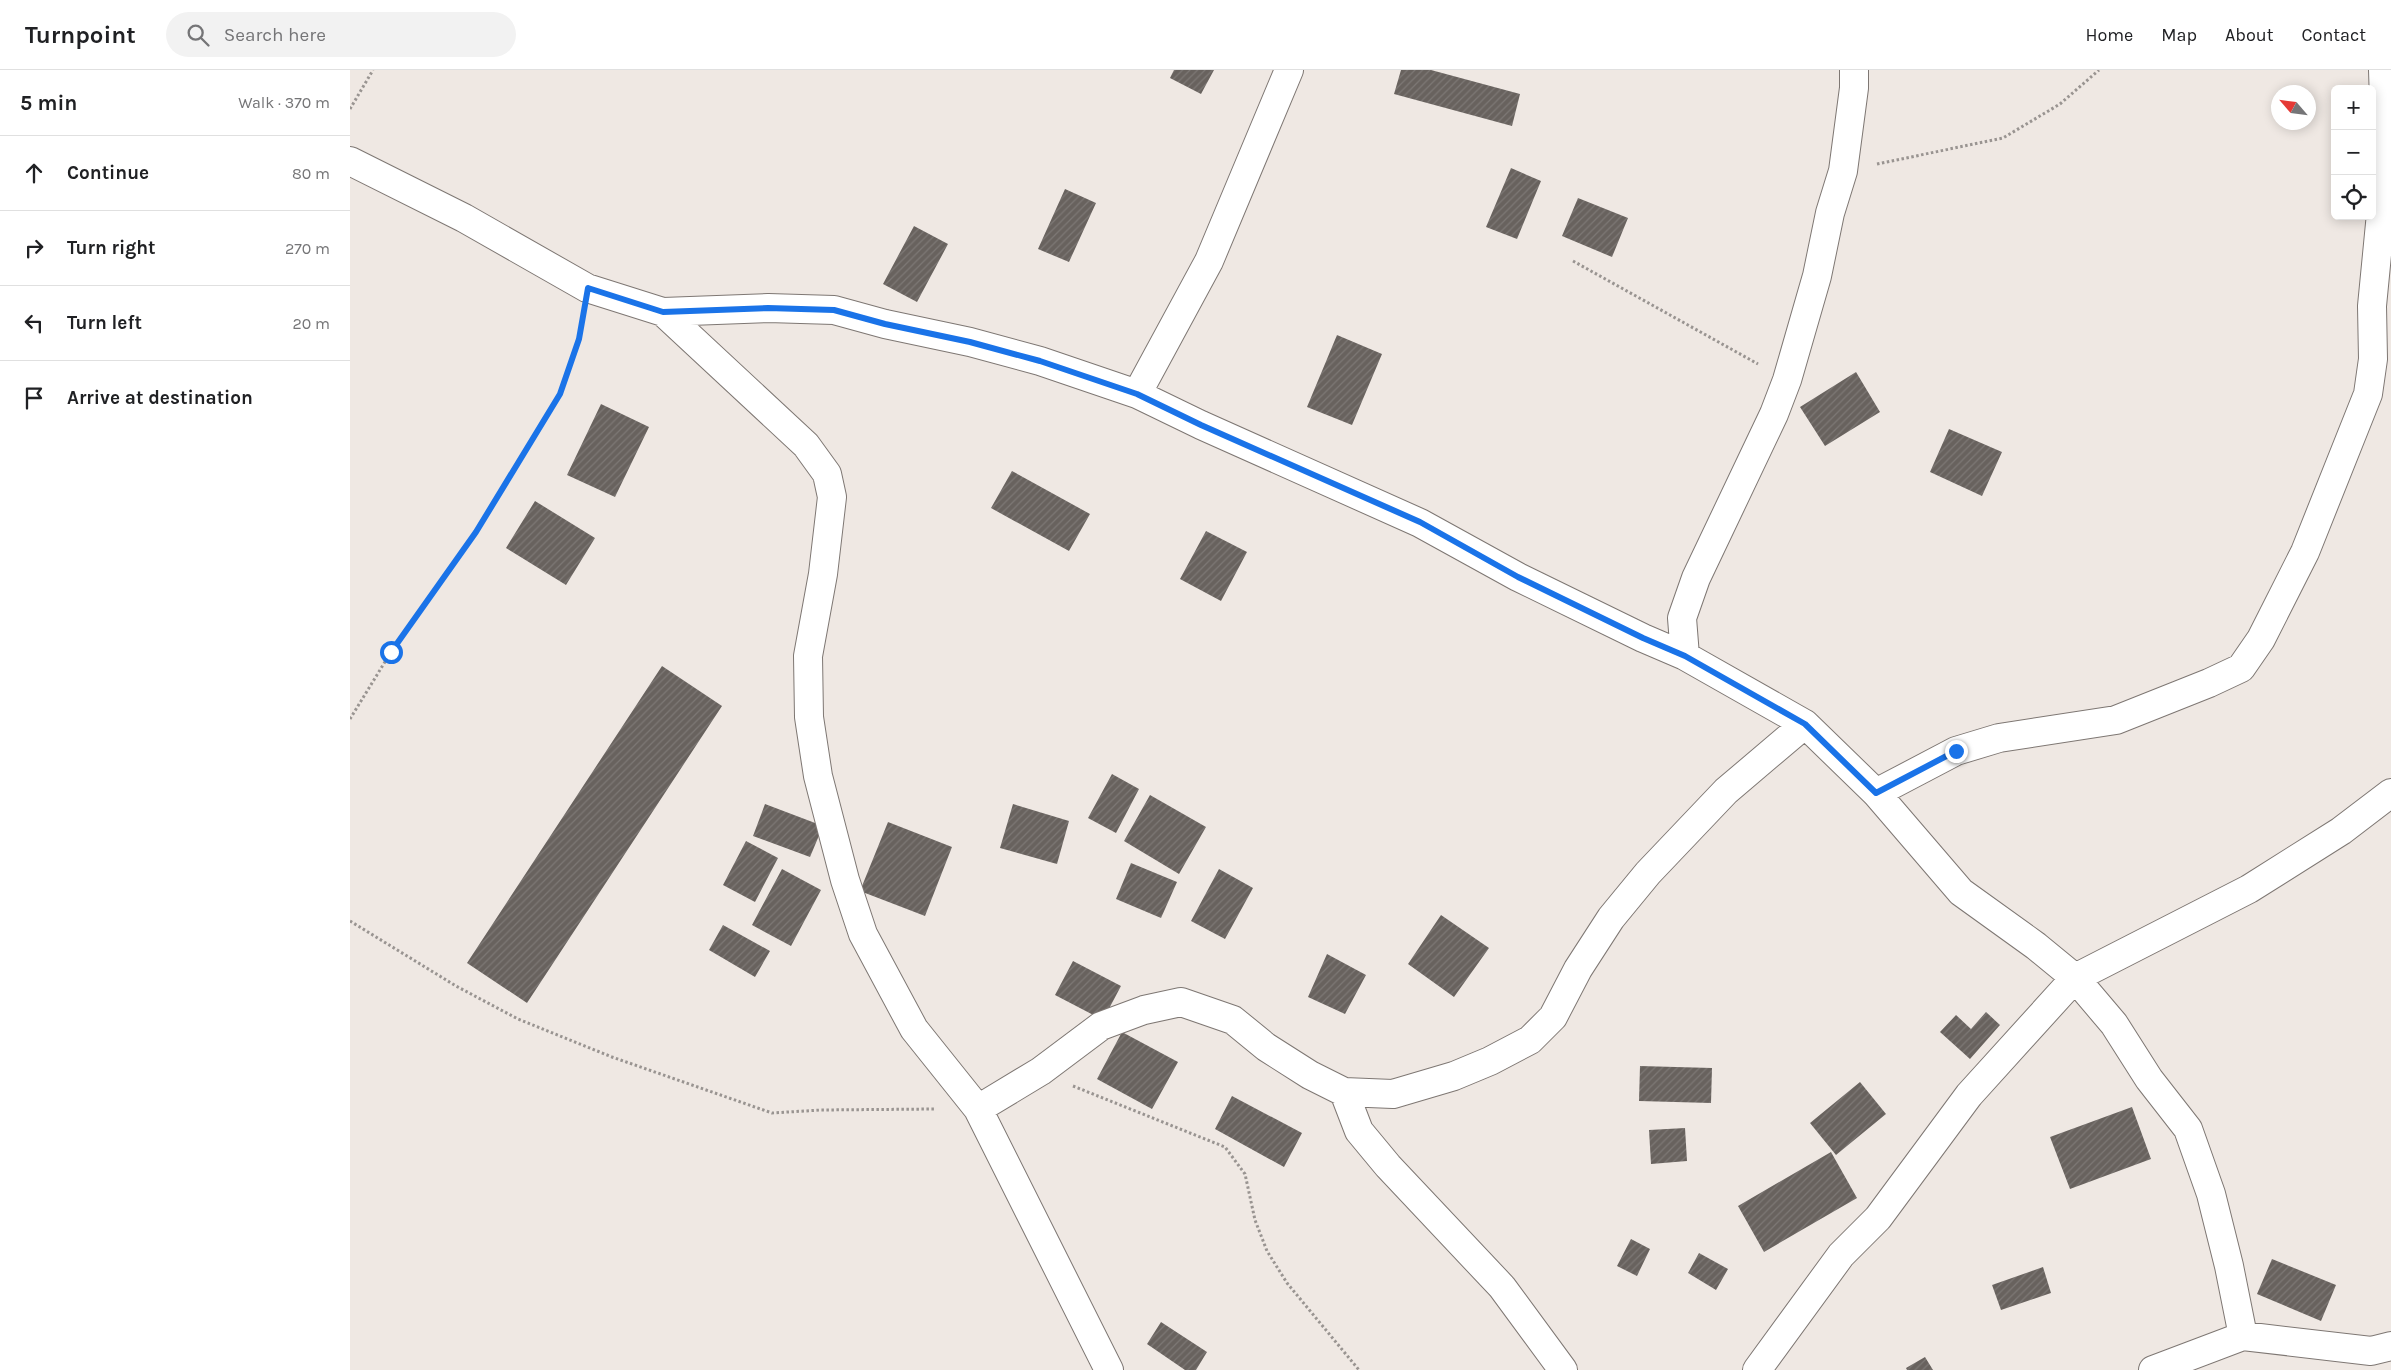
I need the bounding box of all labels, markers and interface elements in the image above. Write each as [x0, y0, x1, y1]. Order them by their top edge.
search box [166, 12, 516, 57]
text: Turnpoint [25, 21, 136, 49]
icon: search [184, 21, 212, 49]
text: Search here [224, 24, 326, 46]
text: Home [2085, 24, 2133, 46]
text: Map [2161, 24, 2197, 46]
text: About [2225, 24, 2274, 46]
text: Contact [2302, 24, 2366, 46]
north arrow [2271, 85, 2316, 130]
map controls [2331, 85, 2376, 220]
button: + [2331, 85, 2376, 130]
text: 5 min [20, 91, 77, 115]
text: Walk · 370 m [238, 93, 330, 112]
button: − [2331, 130, 2376, 175]
icon: ahead [20, 159, 48, 187]
text: Continue [67, 162, 149, 184]
text: 80 m [292, 164, 330, 183]
button: locate [2331, 175, 2376, 220]
icon: right [20, 234, 48, 262]
text: Turn right [67, 237, 156, 259]
text: 270 m [285, 239, 330, 258]
icon: left [20, 309, 48, 337]
text: Turn left [67, 312, 142, 334]
text: 20 m [292, 314, 330, 333]
icon: arrive [20, 384, 48, 412]
text: Arrive at destination [67, 387, 253, 409]
route start [380, 641, 403, 664]
route end [1945, 740, 1968, 763]

